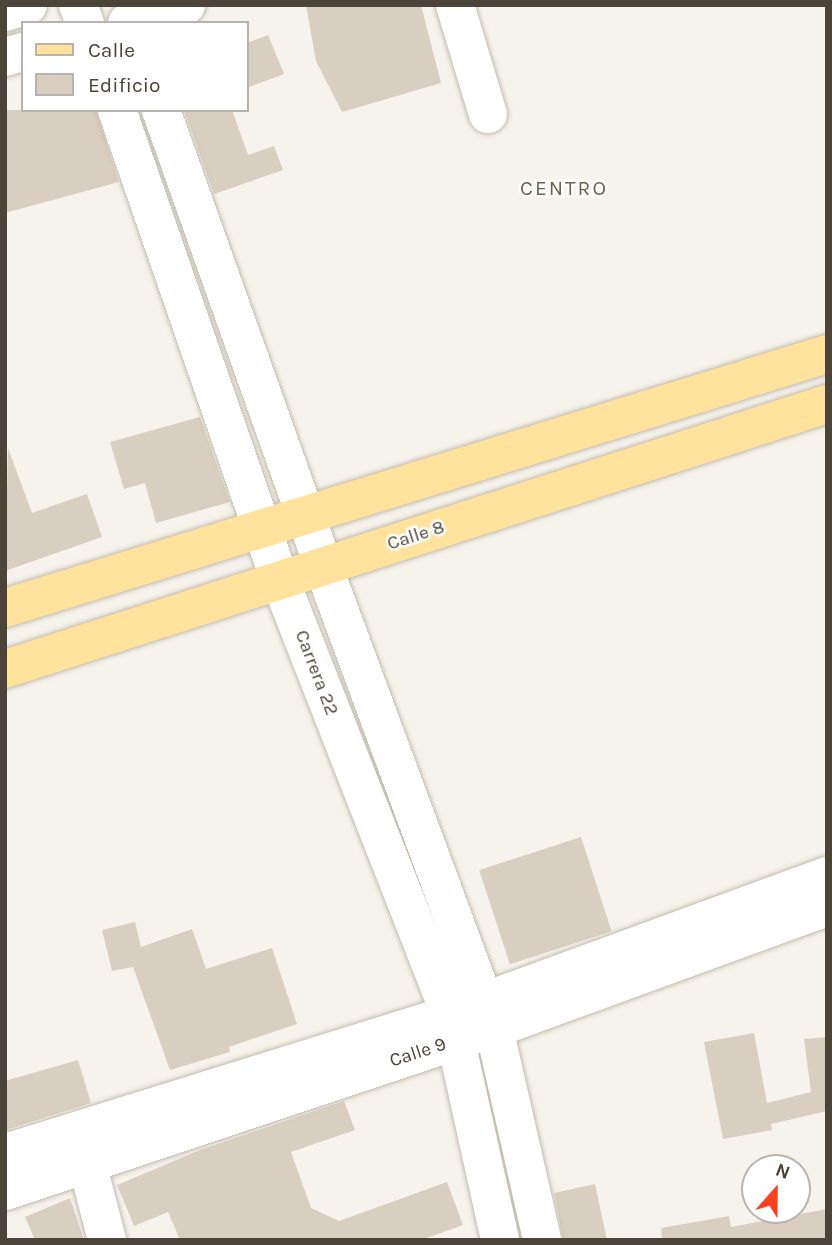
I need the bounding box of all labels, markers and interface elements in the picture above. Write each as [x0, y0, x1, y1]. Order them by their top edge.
legend [21, 21, 248, 112]
text: Calle [88, 38, 135, 62]
text: Edificio [88, 73, 161, 97]
district label: CENTRO [521, 175, 607, 201]
street label: Calle 8 [385, 516, 447, 556]
street label: Carrera 22 [289, 627, 343, 719]
street label: Calle 9 [387, 1033, 449, 1073]
north arrow [741, 1154, 811, 1224]
text: N [773, 1159, 793, 1184]

